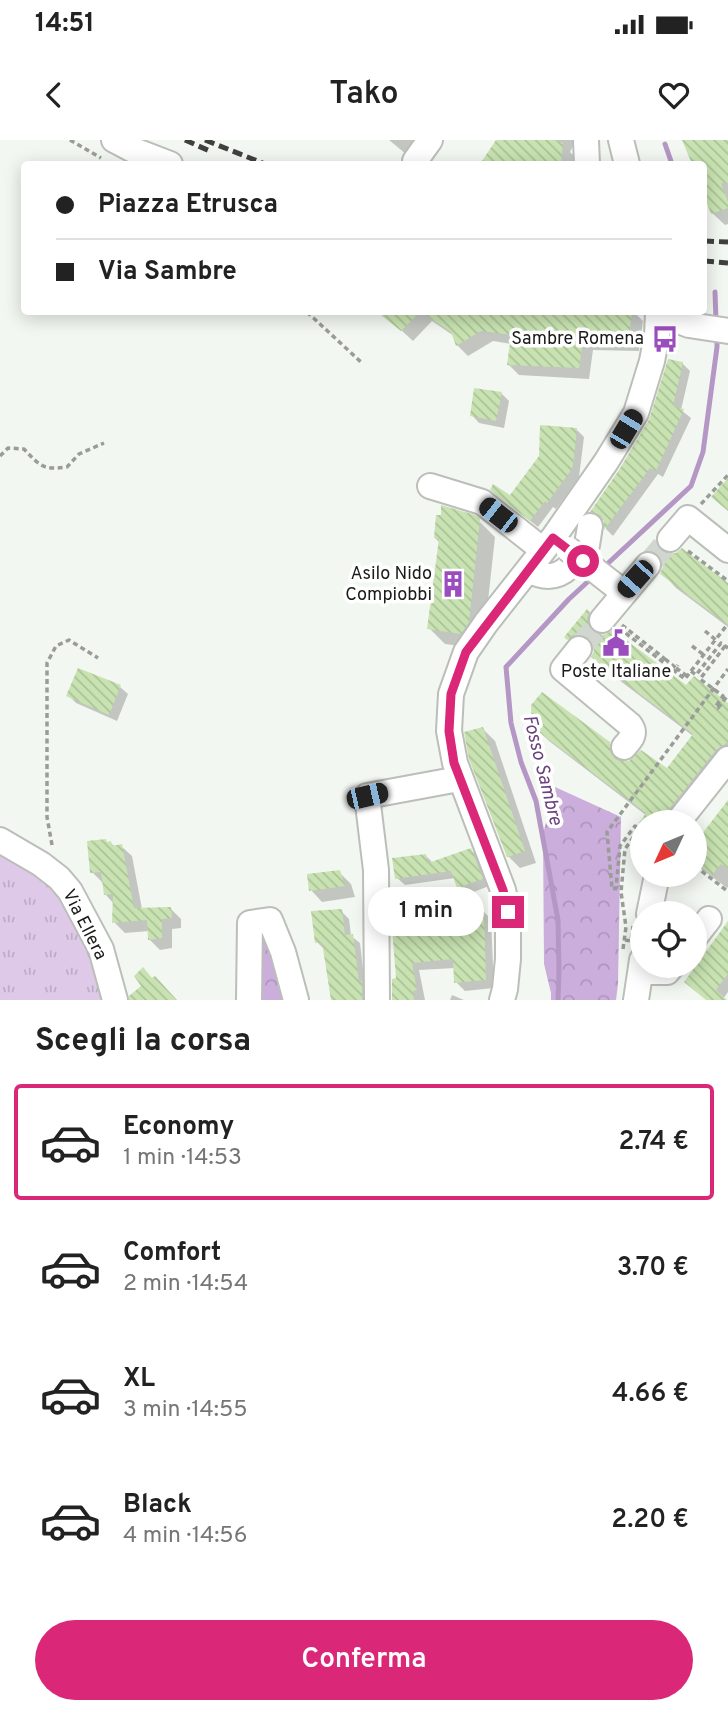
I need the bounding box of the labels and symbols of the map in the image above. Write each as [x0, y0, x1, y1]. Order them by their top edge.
bus stop icon: Sambre Romena [650, 324, 680, 354]
place label: Sambre Romena [511, 328, 644, 351]
car [607, 406, 646, 452]
car [475, 494, 522, 536]
route start [567, 545, 599, 577]
car [614, 556, 657, 602]
place label: Asilo Nido Compiobbi [345, 563, 432, 607]
building icon: Asilo Nido Compiobbi [438, 569, 468, 599]
public building icon: Poste Italiane [601, 628, 631, 658]
place label: Poste Italiane [561, 661, 671, 684]
water label: Fosso Sambre [517, 712, 567, 828]
car [345, 781, 390, 811]
north arrow [630, 810, 707, 887]
street label: Via Ellera [56, 886, 112, 964]
callout: 1 min [368, 888, 484, 936]
route end [492, 896, 524, 928]

